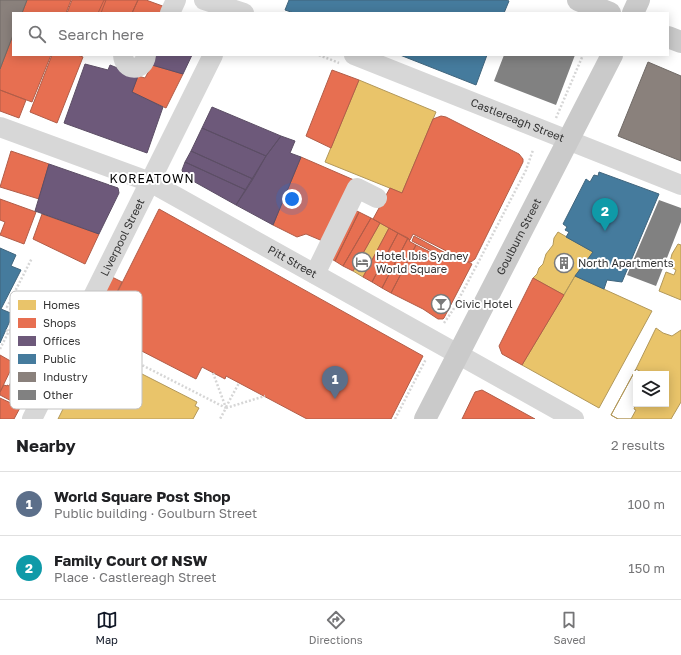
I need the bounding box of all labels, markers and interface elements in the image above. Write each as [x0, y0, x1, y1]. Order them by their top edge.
search box [12, 12, 669, 56]
icon: search [26, 23, 48, 45]
text: Search here [58, 25, 144, 43]
street label: Castlereagh Street [469, 95, 566, 144]
district label: KOREATOWN [109, 171, 195, 186]
your location [282, 189, 302, 209]
street label: Liverpool Street [97, 196, 147, 278]
street label: Goulburn Street [493, 196, 543, 277]
pin: 2 [592, 198, 618, 231]
street label: Pitt Street [266, 242, 320, 280]
place label: Hotel Ibis Sydney World Square [376, 249, 468, 275]
hotel icon: Hotel Ibis Sydney World Square [351, 251, 373, 273]
building icon: North Apartments [553, 252, 575, 274]
place label: North Apartments [578, 256, 674, 269]
legend [10, 291, 142, 409]
bar icon: Civic Hotel [430, 293, 452, 315]
place label: Civic Hotel [455, 297, 513, 310]
text: Homes [43, 298, 80, 311]
text: Shops [43, 316, 76, 329]
text: Offices [43, 334, 81, 347]
text: Public [43, 352, 76, 365]
pin: 1 [322, 366, 348, 399]
text: Industry [43, 370, 88, 383]
map controls [633, 371, 669, 407]
button: layers [633, 371, 669, 407]
text: Other [43, 388, 74, 401]
text: Nearby [16, 435, 76, 456]
text: 2 results [611, 437, 665, 453]
text: World Square Post Shop [54, 487, 231, 505]
text: 1 [26, 496, 32, 512]
text: 100 m [628, 496, 665, 512]
text: Public building · Goulburn Street [54, 505, 257, 521]
text: Family Court Of NSW [54, 551, 208, 569]
text: 2 [25, 560, 33, 576]
text: 150 m [628, 560, 665, 576]
text: Place · Castlereagh Street [54, 569, 216, 585]
tab: Map [95, 609, 118, 646]
tab: Directions [309, 609, 363, 646]
tab: Saved [553, 609, 586, 646]

